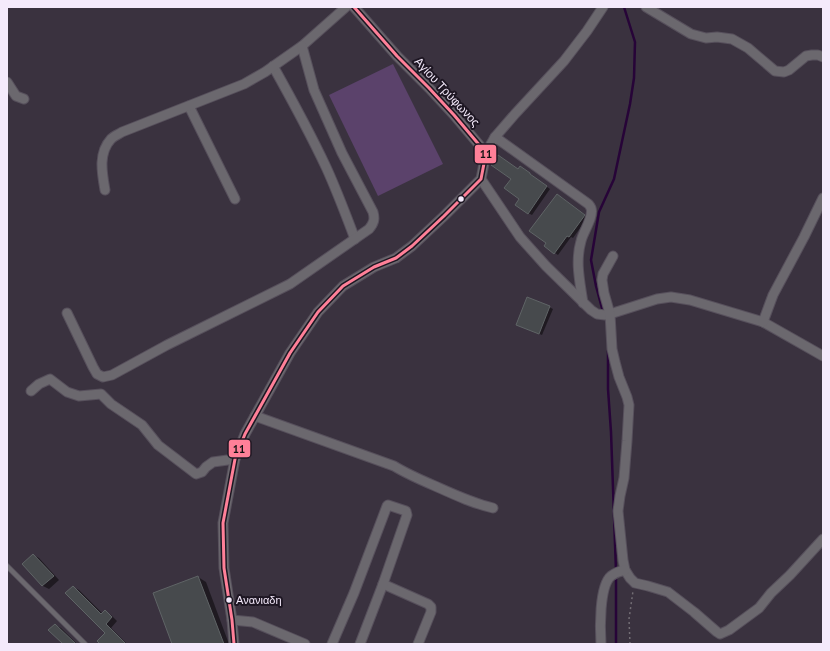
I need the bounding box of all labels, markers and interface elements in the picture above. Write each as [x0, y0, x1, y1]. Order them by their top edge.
street label: Αγίου Τρύφωνος [411, 54, 483, 130]
line badge: 11 [474, 144, 497, 164]
text: 11 [480, 147, 492, 161]
unlabelled marker [456, 194, 466, 204]
line badge: 11 [228, 439, 251, 458]
text: 11 [233, 442, 245, 456]
place label: Ανανιαδη [236, 593, 282, 607]
marker: Ανανιαδη [224, 595, 234, 605]

